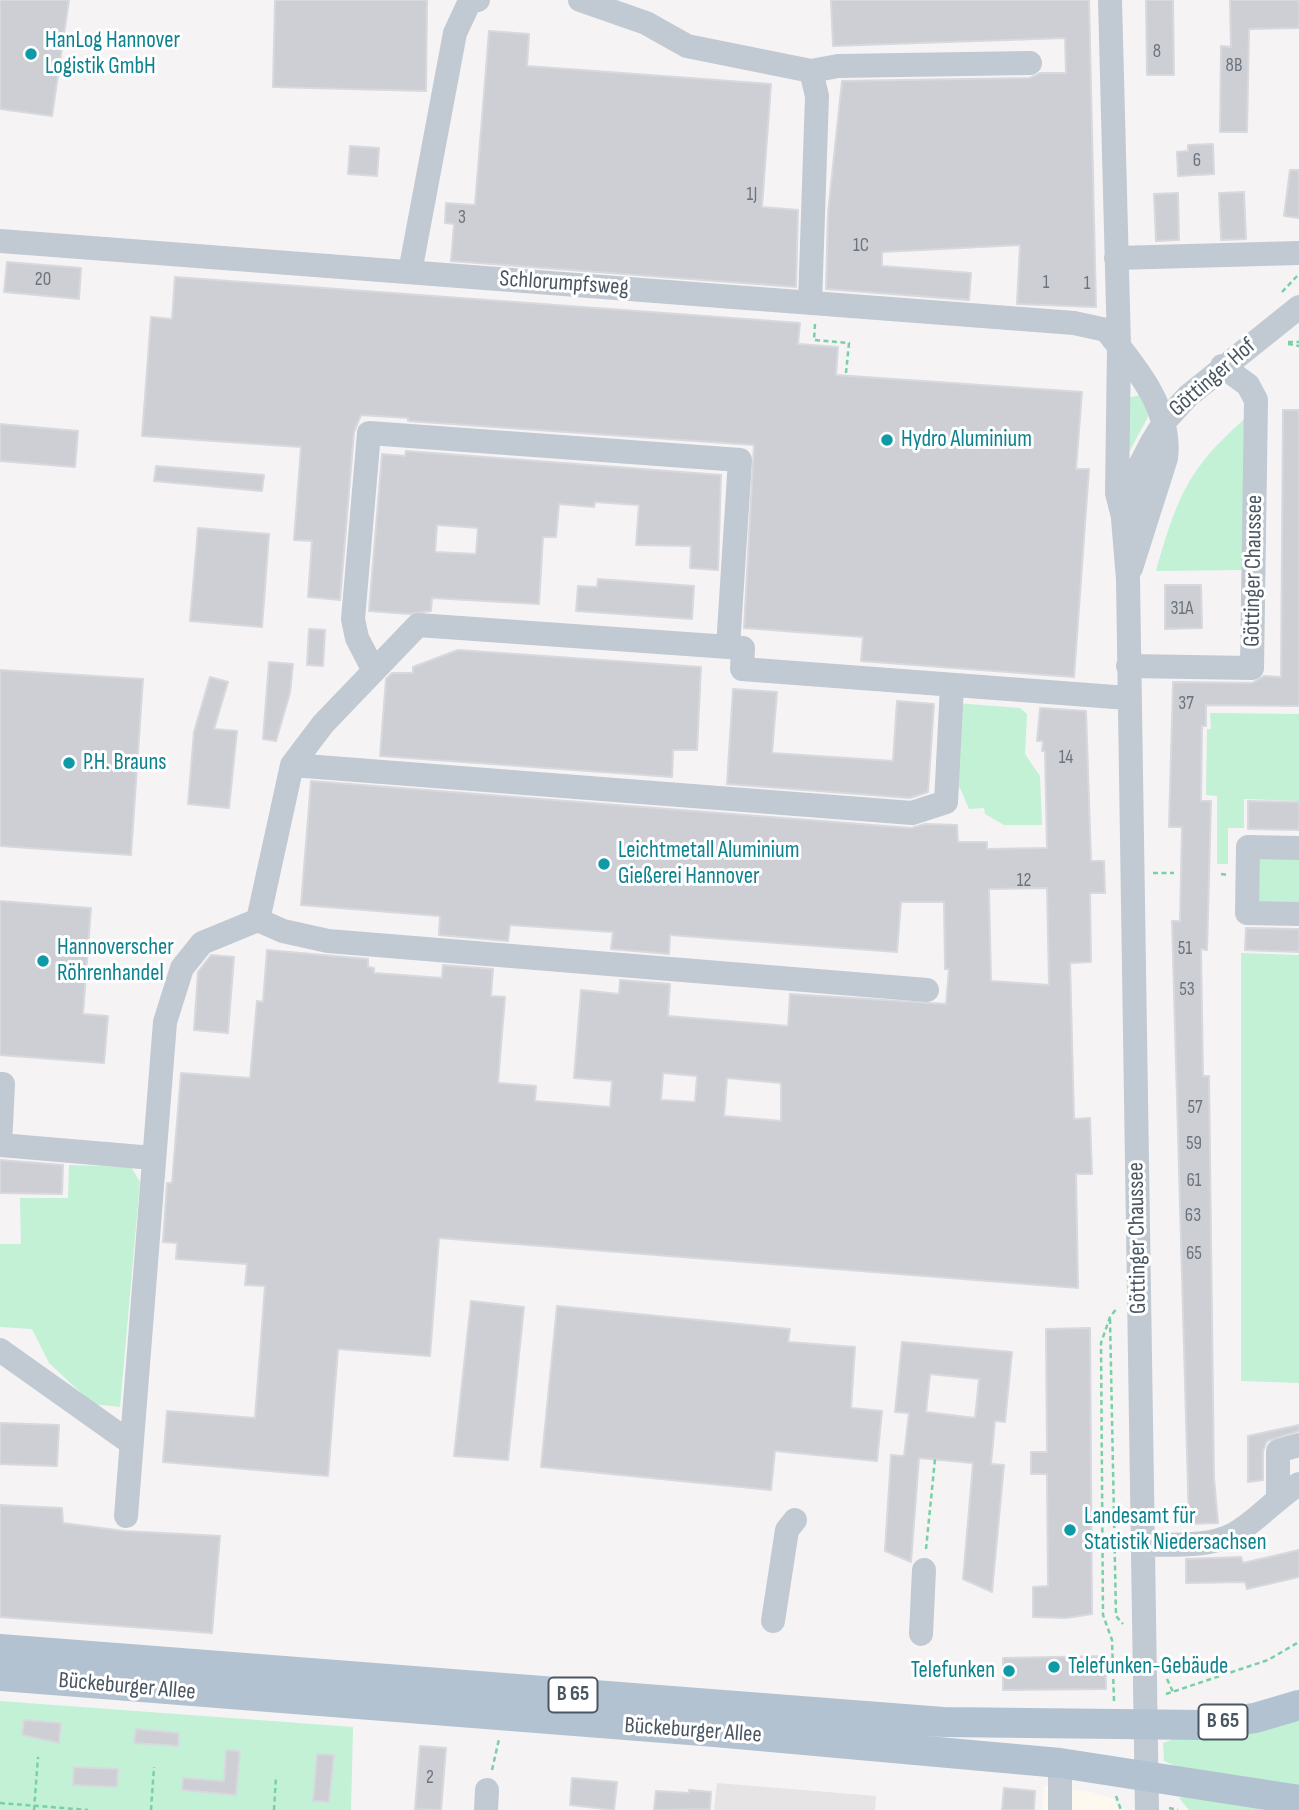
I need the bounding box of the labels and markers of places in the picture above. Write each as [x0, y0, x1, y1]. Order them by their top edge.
place label: HanLog Hannover Logistik GmbH [45, 27, 180, 81]
marker: HanLog Hannover Logistik GmbH [23, 46, 39, 62]
place label: Hydro Aluminium [901, 426, 1032, 454]
marker: Hydro Aluminium [879, 432, 895, 448]
place label: P.H. Brauns [83, 749, 167, 777]
marker: P.H. Brauns [61, 755, 77, 771]
place label: Leichtmetall Aluminium Gießerei Hannover [618, 837, 799, 891]
marker: Leichtmetall Aluminium Gießerei Hannover [596, 856, 612, 872]
place label: Hannoverscher Röhrenhandel [57, 934, 174, 988]
marker: Hannoverscher Röhrenhandel [35, 953, 51, 969]
place label: Landesamt für Statistik Niedersachsen [1084, 1503, 1267, 1557]
marker: Landesamt für Statistik Niedersachsen [1062, 1522, 1078, 1538]
place label: Telefunken-Gebäude [1068, 1653, 1228, 1681]
place label: Telefunken [911, 1657, 995, 1685]
marker: Telefunken-Gebäude [1046, 1659, 1062, 1675]
marker: Telefunken [1001, 1663, 1017, 1679]

